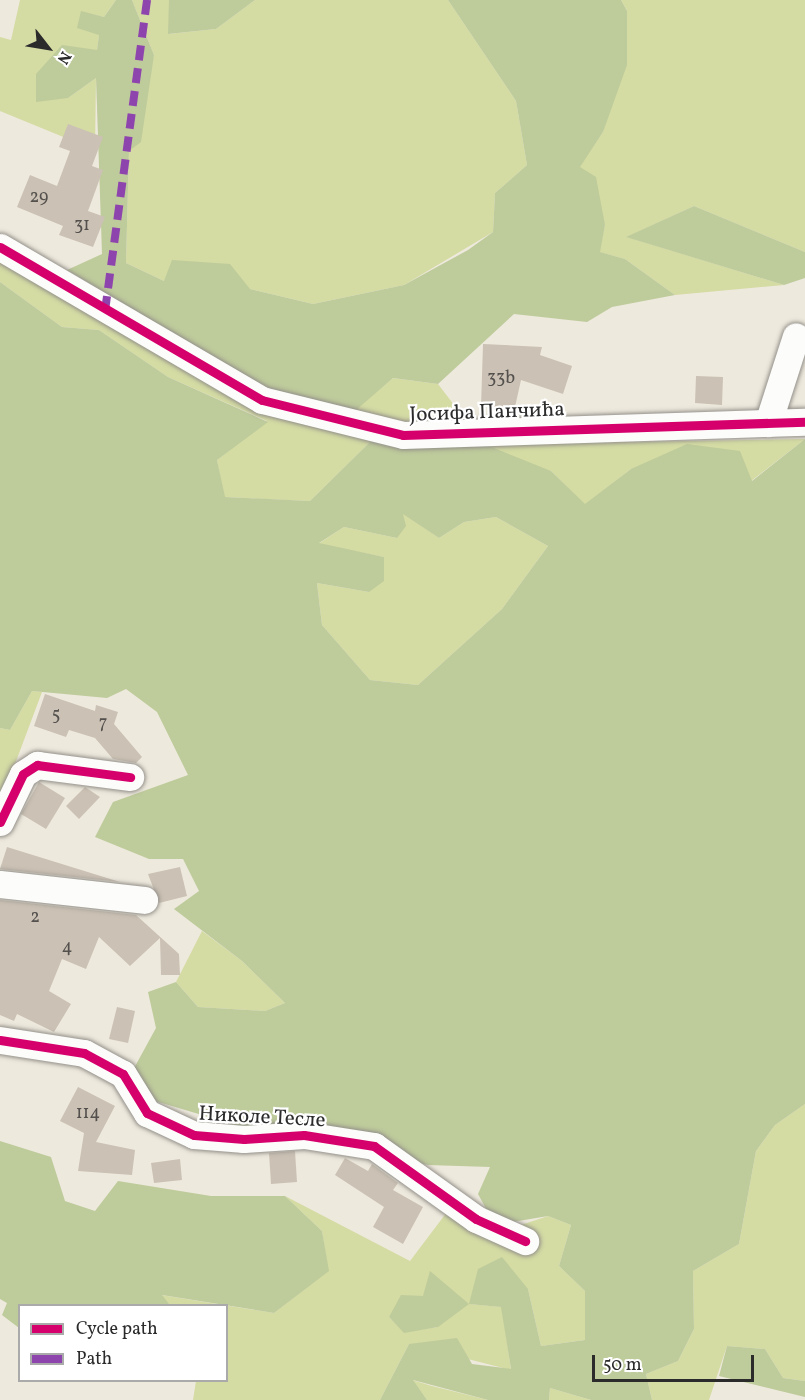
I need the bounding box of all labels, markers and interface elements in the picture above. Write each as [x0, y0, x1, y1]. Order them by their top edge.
north arrow [18, 18, 78, 78]
text: N [51, 47, 76, 68]
house number: 29 [30, 187, 48, 209]
house number: 31 [74, 215, 90, 237]
house number: 33b [487, 368, 515, 390]
street label: Јосифа Панчића [409, 398, 565, 428]
house number: 5 [52, 705, 60, 727]
house number: 7 [99, 713, 107, 735]
house number: 2 [30, 907, 40, 929]
house number: 4 [62, 937, 72, 959]
street label: Николе Тесле [198, 1102, 326, 1134]
house number: 114 [76, 1103, 100, 1125]
legend [18, 1304, 228, 1382]
text: Cycle path [76, 1317, 158, 1342]
scale bar [595, 1343, 757, 1381]
text: Path [76, 1347, 112, 1372]
text: 50 m [603, 1353, 642, 1378]

